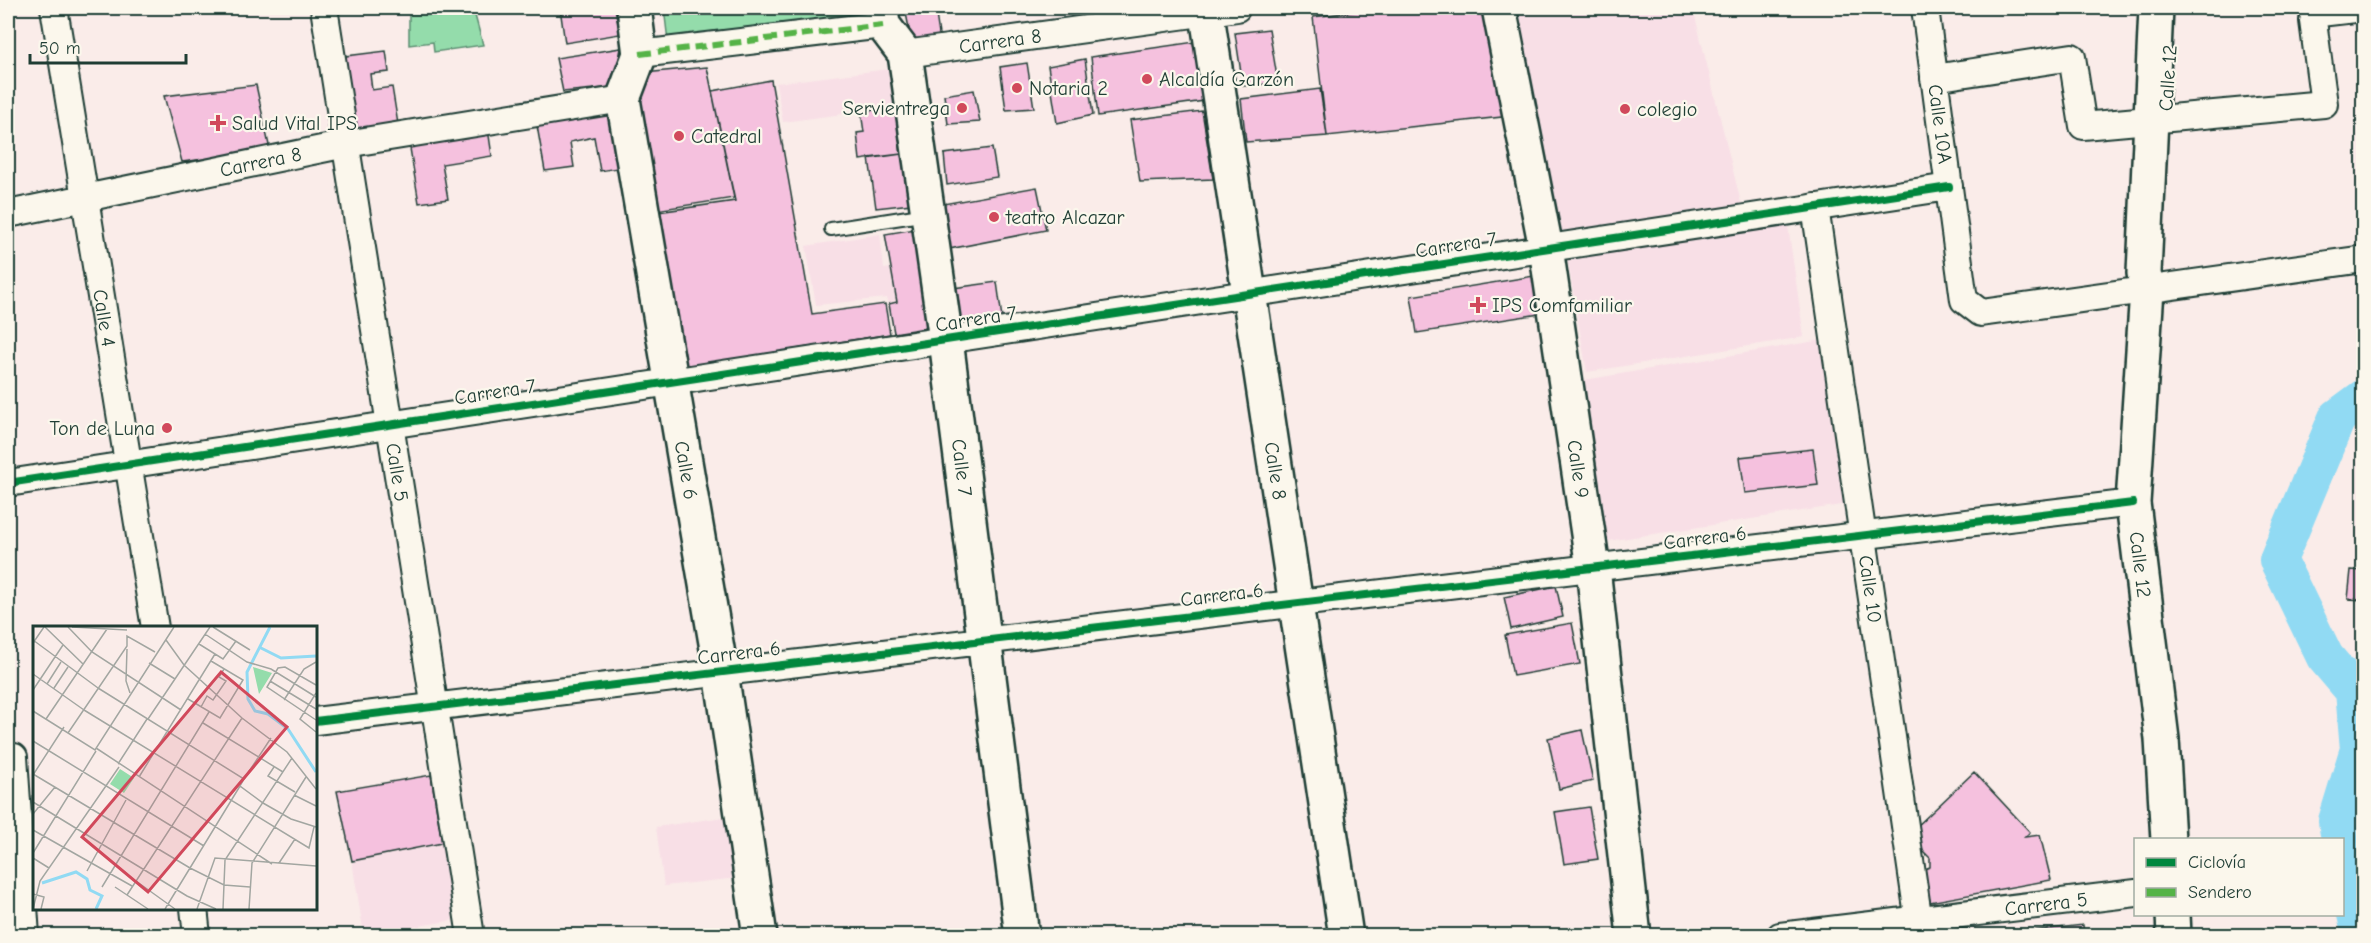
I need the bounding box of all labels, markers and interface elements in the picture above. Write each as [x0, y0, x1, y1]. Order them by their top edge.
street label: Carrera 8 [957, 24, 1043, 58]
scale bar [30, 27, 186, 65]
text: 50 m [39, 38, 81, 59]
street label: Calle 12 [2154, 44, 2182, 112]
place label: Alcaldía Garzón [1159, 68, 1294, 91]
marker: Alcaldía Garzón [1140, 72, 1154, 86]
place label: Notaria 2 [1029, 77, 1108, 100]
marker: Notaria 2 [1010, 81, 1024, 95]
street label: Calle 10A [1924, 83, 1957, 165]
place label: Servientrega [843, 97, 950, 120]
place label: colegio [1637, 98, 1697, 121]
marker: Servientrega [955, 101, 969, 115]
marker: colegio [1618, 102, 1632, 116]
place label: Salud Vital IPS [232, 112, 357, 135]
marker: Salud Vital IPS [209, 114, 227, 132]
place label: Catedral [691, 125, 762, 148]
marker: Catedral [672, 129, 686, 143]
street label: Carrera 8 [218, 142, 304, 181]
place label: teatro Alcazar [1005, 206, 1125, 229]
marker: teatro Alcazar [987, 210, 1001, 224]
street label: Carrera 7 [1414, 227, 1499, 263]
street label: Calle 4 [88, 288, 120, 348]
place label: IPS Comfamiliar [1492, 294, 1632, 317]
marker: IPS Comfamiliar [1469, 296, 1487, 314]
street label: Carrera 7 [934, 301, 1019, 337]
street label: Carrera 7 [453, 374, 538, 410]
place label: Ton de Luna [49, 417, 155, 440]
marker: Ton de Luna [160, 421, 174, 435]
street label: Calle 7 [947, 438, 977, 498]
street label: Calle 9 [1563, 438, 1594, 500]
street label: Calle 6 [670, 439, 703, 501]
street label: Calle 8 [1260, 440, 1292, 501]
street label: Calle 5 [382, 441, 414, 503]
street label: Carrera 6 [1662, 521, 1748, 555]
street label: Calle 12 [2125, 530, 2156, 599]
street label: Calle 10 [1854, 554, 1887, 624]
street label: Carrera 6 [1179, 578, 1265, 612]
inset map [33, 626, 316, 910]
street label: Carrera 6 [696, 636, 782, 670]
legend [2134, 838, 2344, 916]
text: Ciclovía [2188, 852, 2246, 873]
text: Sendero [2188, 882, 2252, 903]
street label: Carrera 5 [2003, 887, 2089, 920]

